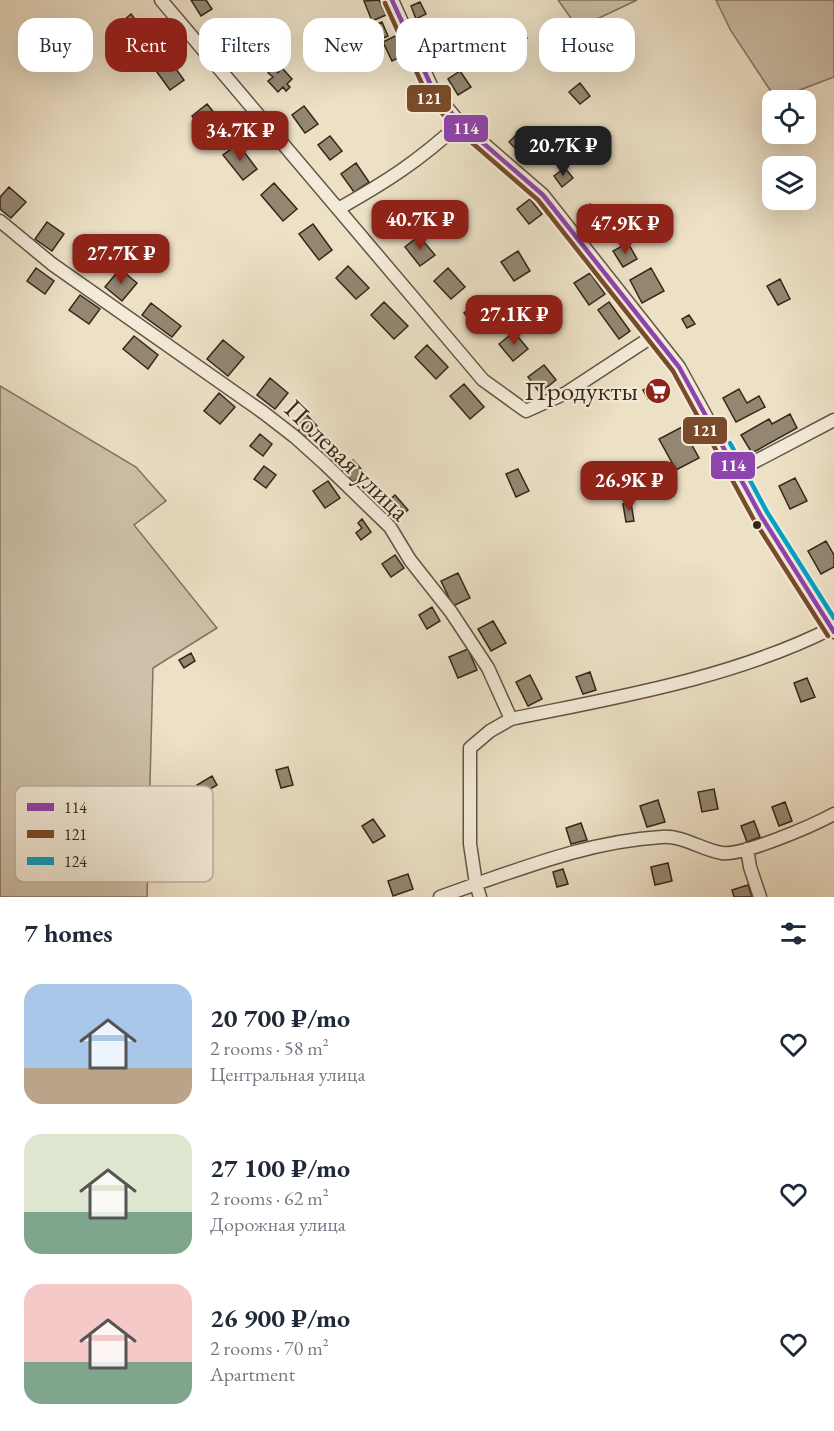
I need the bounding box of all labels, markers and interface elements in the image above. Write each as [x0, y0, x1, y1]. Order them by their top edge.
chip: Buy [18, 18, 93, 72]
chip: Rent [105, 18, 187, 72]
chip: Filters [199, 18, 291, 72]
chip: New [303, 18, 384, 72]
chip: Apartment [396, 18, 527, 72]
chip: House [539, 18, 635, 72]
line badge: 121 [406, 84, 452, 113]
text: 121 [416, 88, 442, 109]
map controls [762, 90, 816, 210]
button: locate [762, 90, 816, 144]
pin: 34.7K ₽ [185, 111, 295, 162]
line badge: 114 [443, 114, 489, 143]
text: 34.7K ₽ [206, 117, 274, 143]
text: 114 [453, 118, 479, 139]
pin: 20.7K ₽ [508, 126, 618, 177]
text: 20.7K ₽ [529, 132, 597, 158]
button: layers [762, 156, 816, 210]
pin: 40.7K ₽ [365, 200, 475, 251]
pin: 47.9K ₽ [570, 204, 680, 255]
text: 40.7K ₽ [386, 206, 454, 232]
text: 47.9K ₽ [591, 210, 659, 236]
pin: 27.7K ₽ [66, 234, 176, 285]
text: 27.7K ₽ [87, 240, 155, 266]
pin: 27.1K ₽ [459, 295, 569, 346]
text: 27.1K ₽ [480, 301, 548, 327]
place label: Продукты [524, 373, 638, 408]
supermarket icon: Продукты [643, 376, 673, 406]
street label: Полевая улица [277, 391, 418, 528]
line badge: 121 [682, 416, 728, 445]
text: 121 [692, 420, 718, 441]
line badge: 114 [710, 451, 756, 480]
text: 114 [720, 455, 746, 476]
pin: 26.9K ₽ [574, 461, 684, 512]
text: 26.9K ₽ [595, 467, 663, 493]
unlabelled marker [751, 519, 763, 531]
legend [15, 786, 213, 882]
text: 114 [64, 797, 87, 818]
text: 121 [64, 824, 87, 845]
text: 124 [64, 851, 87, 872]
text: 7 homes [24, 916, 113, 950]
icon: filters [777, 917, 810, 950]
text: 20 700 ₽/mo [210, 1001, 350, 1035]
icon: home [72, 1008, 144, 1080]
icon: heart [777, 1028, 810, 1061]
text: 2 rooms · 58 m² [210, 1035, 329, 1061]
text: Центральная улица [210, 1061, 365, 1087]
text: 27 100 ₽/mo [210, 1151, 350, 1185]
icon: home [72, 1158, 144, 1230]
icon: heart [777, 1178, 810, 1211]
text: 2 rooms · 62 m² [210, 1185, 329, 1211]
text: Дорожная улица [210, 1211, 346, 1237]
text: 26 900 ₽/mo [210, 1301, 350, 1335]
icon: home [72, 1308, 144, 1380]
icon: heart [777, 1328, 810, 1361]
text: 2 rooms · 70 m² [210, 1335, 329, 1361]
text: Apartment [210, 1361, 295, 1387]

